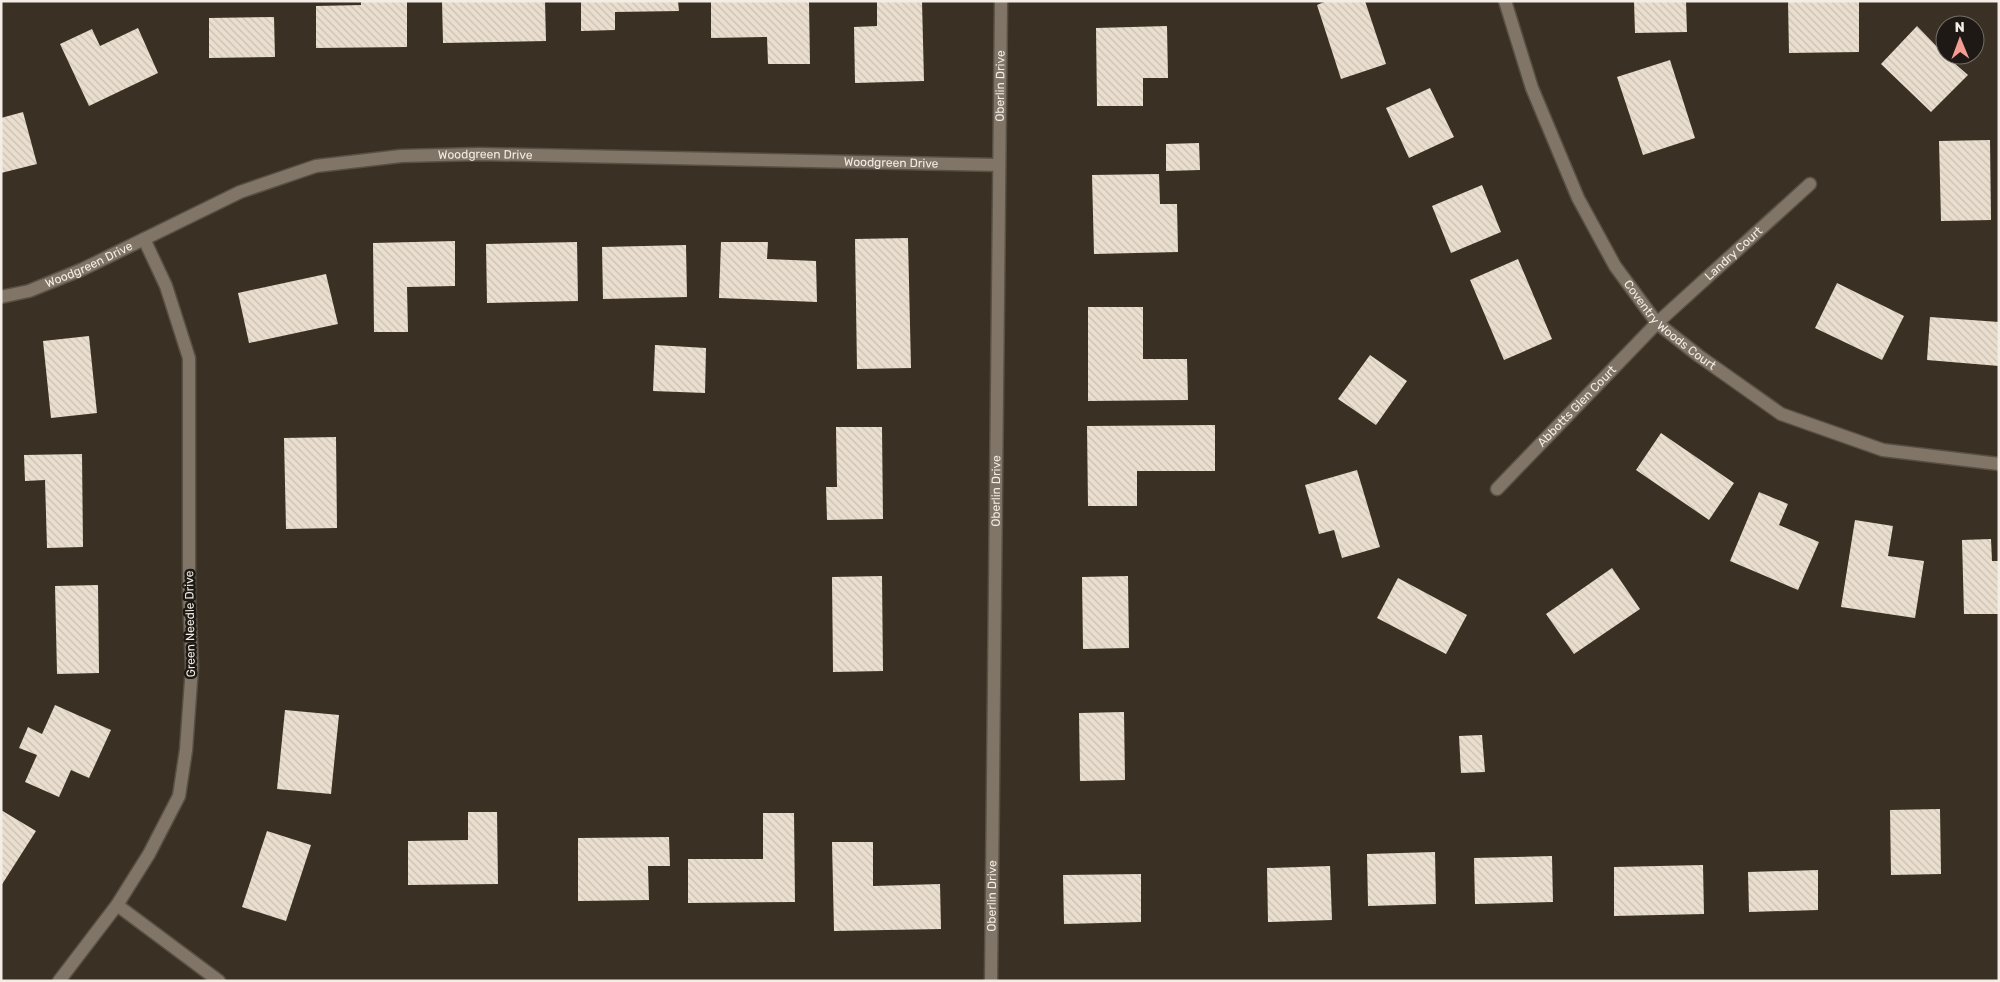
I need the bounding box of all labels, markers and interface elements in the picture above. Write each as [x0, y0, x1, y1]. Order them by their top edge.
north arrow [1935, 15, 1985, 65]
text: N [1955, 19, 1965, 36]
street label: Oberlin Drive [993, 50, 1007, 122]
street label: Woodgreen Drive [438, 147, 533, 162]
street label: Woodgreen Drive [844, 155, 939, 171]
street label: Landry Court [1702, 224, 1766, 283]
street label: Woodgreen Drive [43, 239, 135, 291]
street label: Coventry Woods Court [1621, 277, 1719, 373]
street label: Abbotts Glen Court [1535, 363, 1619, 450]
street label: Oberlin Drive [989, 455, 1003, 527]
street label: Green Needle Drive [182, 570, 198, 677]
street label: Oberlin Drive [985, 860, 999, 932]

